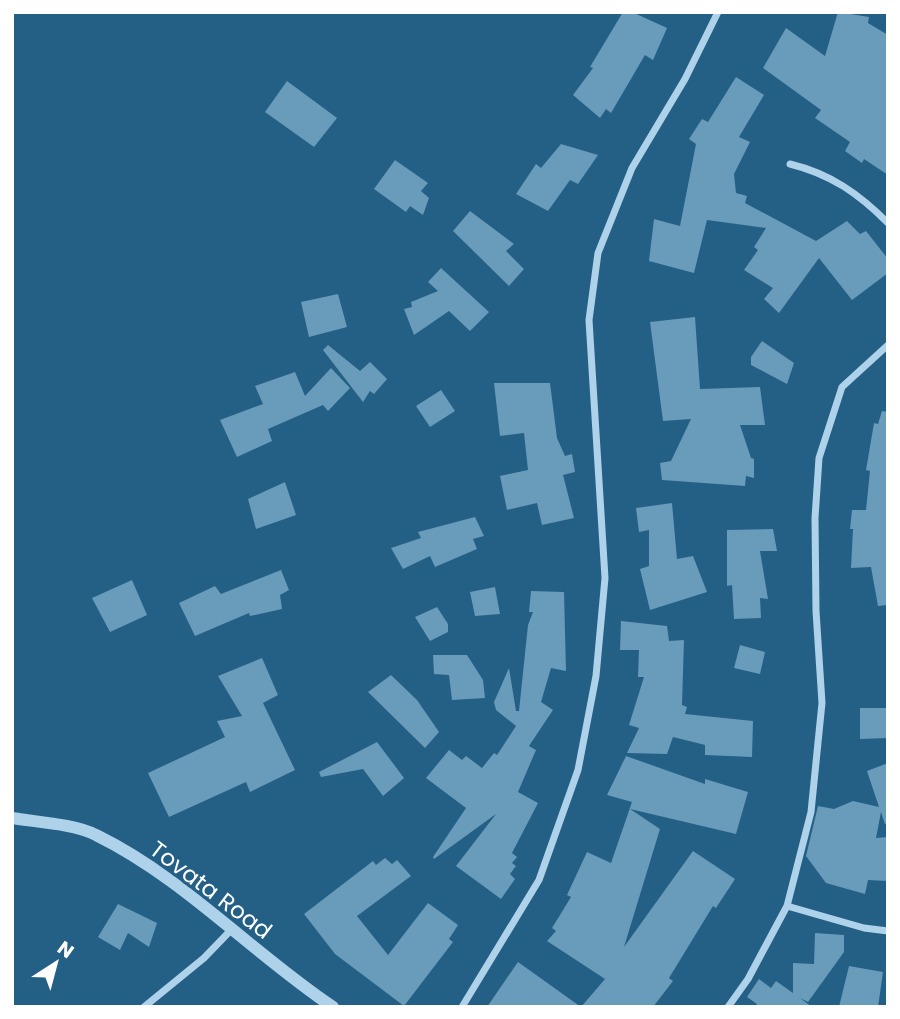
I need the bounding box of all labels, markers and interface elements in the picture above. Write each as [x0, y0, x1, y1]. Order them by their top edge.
street label: Tovata Road [143, 833, 279, 947]
north arrow [21, 928, 91, 998]
text: N [52, 935, 79, 965]

